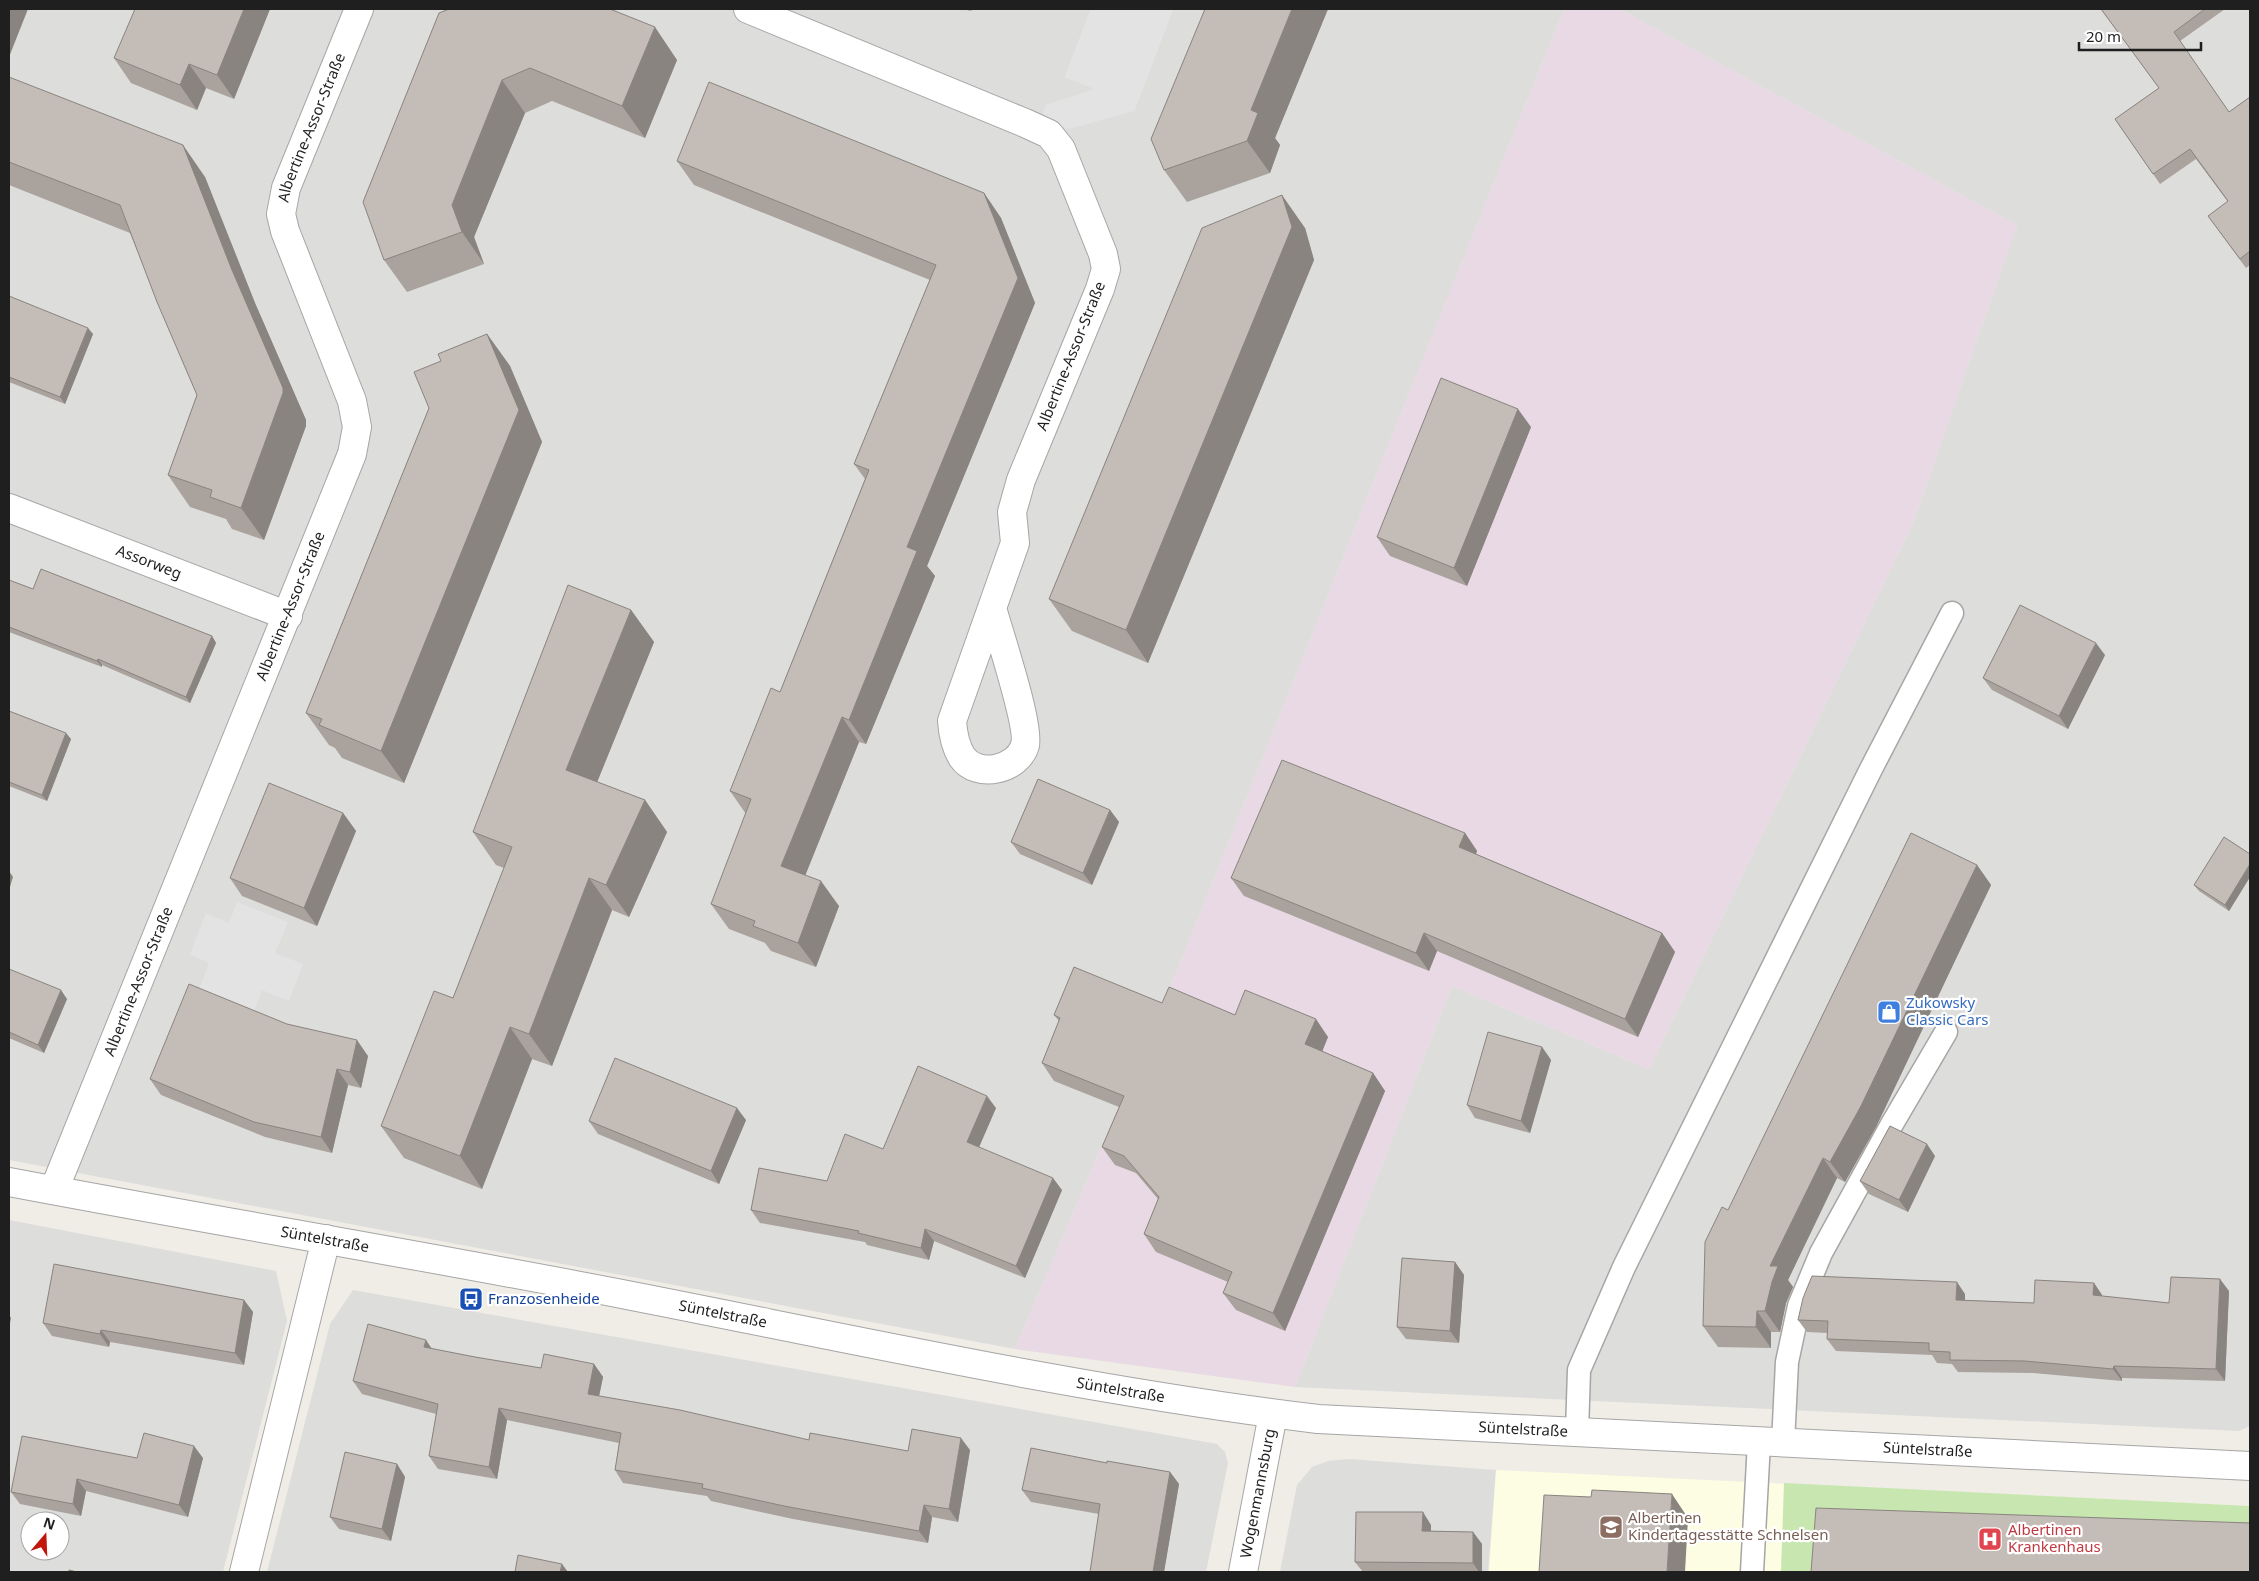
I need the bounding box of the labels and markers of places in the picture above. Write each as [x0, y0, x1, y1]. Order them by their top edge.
place label: Zukowsky Classic Cars [1906, 992, 1988, 1029]
shop icon: Zukowsky Classic Cars [1876, 999, 1902, 1025]
bus stop icon: Franzosenheide [458, 1286, 484, 1312]
place label: Franzosenheide [488, 1288, 600, 1308]
place label: Albertinen Kindertagesstätte Schnelsen [1628, 1507, 1828, 1544]
school or university icon: Albertinen Kindertagesstätte Schnelsen [1598, 1514, 1624, 1540]
place label: Albertinen Krankenhaus [2008, 1519, 2101, 1556]
hospital icon: Albertinen Krankenhaus [1977, 1526, 2003, 1552]

